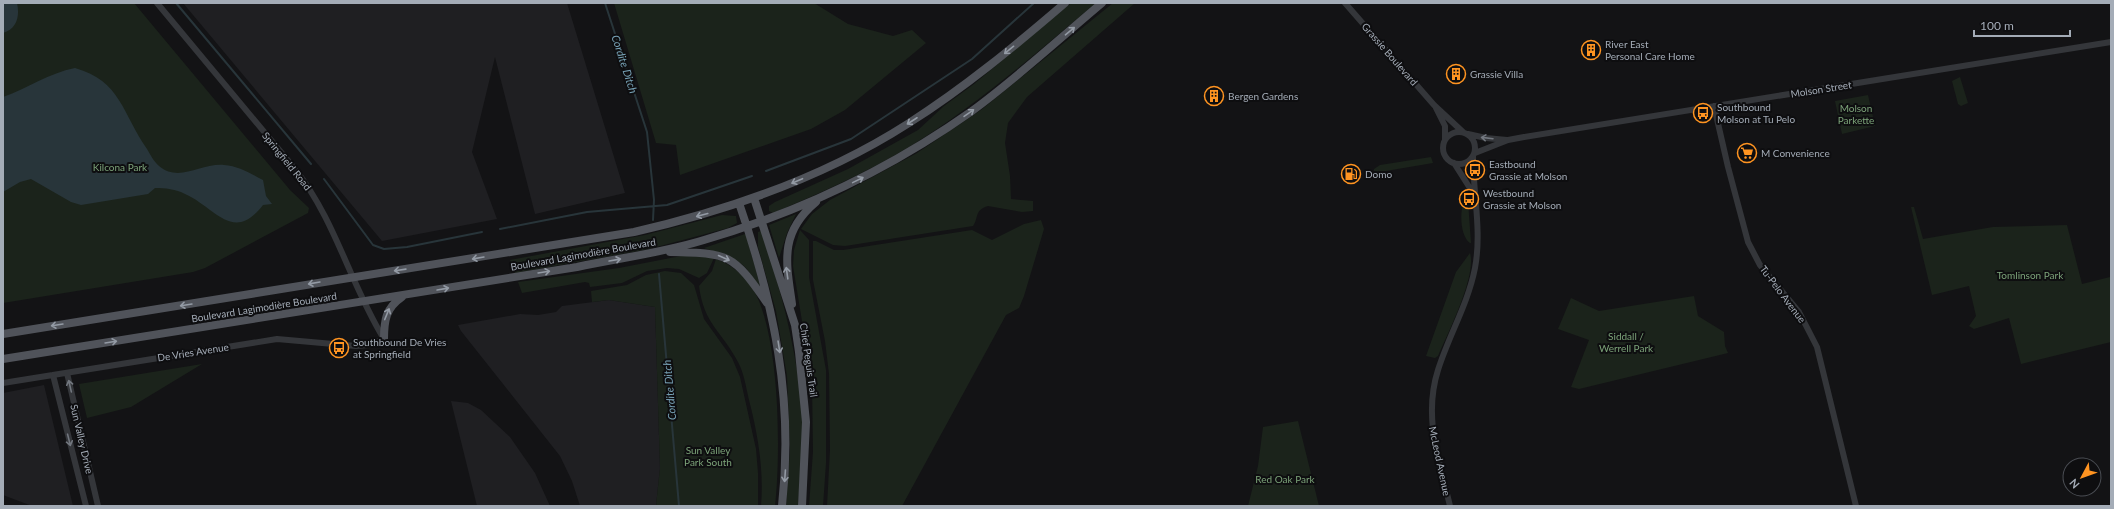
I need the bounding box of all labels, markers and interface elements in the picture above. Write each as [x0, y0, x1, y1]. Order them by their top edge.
scale bar [1974, 12, 2070, 38]
text: 100 m [1980, 18, 2014, 33]
street label: Grassie Boulevard [1360, 20, 1420, 88]
one-way arrow [1064, 26, 1075, 35]
water label: Cordite Ditch [609, 33, 641, 95]
place label: River East Personal Care Home [1605, 38, 1695, 62]
building icon: River East Personal Care Home [1580, 39, 1602, 61]
one-way arrow [1003, 46, 1014, 54]
building icon: Grassie Villa [1445, 63, 1467, 85]
place label: Grassie Villa [1470, 68, 1523, 80]
street label: Molson Street [1790, 78, 1853, 100]
building icon: Bergen Gardens [1203, 85, 1225, 107]
place label: Bergen Gardens [1228, 90, 1298, 102]
place label: Southbound Molson at Tu Pelo [1717, 101, 1795, 125]
bus stop icon: Southbound Molson at Tu Pelo [1692, 102, 1714, 124]
park label: Molson Parkette [1838, 102, 1874, 126]
one-way arrow [963, 109, 974, 117]
one-way arrow [907, 117, 918, 125]
street label: Springfield Road [260, 129, 314, 193]
one-way arrow [1481, 134, 1494, 142]
supermarket icon: M Convenience [1736, 142, 1758, 164]
place label: M Convenience [1761, 147, 1830, 159]
place label: Eastbound Grassie at Molson [1489, 158, 1567, 182]
bus stop icon: Eastbound Grassie at Molson [1464, 159, 1486, 181]
park label: Kilcona Park [93, 161, 148, 173]
fuel station icon: Domo [1340, 163, 1362, 185]
place label: Domo [1365, 168, 1392, 180]
one-way arrow [851, 176, 863, 183]
one-way arrow [791, 178, 803, 185]
place label: Westbound Grassie at Molson [1483, 187, 1561, 211]
bus stop icon: Westbound Grassie at Molson [1458, 188, 1480, 210]
one-way arrow [696, 212, 709, 219]
street label: Boulevard Lagimodière Boulevard [509, 235, 657, 273]
one-way arrow [471, 254, 484, 262]
one-way arrow [717, 254, 729, 262]
one-way arrow [608, 256, 621, 264]
street label: Tu-Pelo Avenue [1758, 263, 1808, 325]
one-way arrow [394, 266, 407, 274]
one-way arrow [783, 266, 791, 279]
one-way arrow [538, 268, 551, 276]
park label: Tomlinson Park [1997, 269, 2064, 281]
one-way arrow [308, 279, 321, 287]
one-way arrow [436, 285, 449, 293]
street label: Boulevard Lagimodière Boulevard [190, 290, 338, 324]
one-way arrow [180, 301, 193, 309]
one-way arrow [384, 308, 392, 320]
one-way arrow [51, 321, 64, 329]
street label: Chief Peguis Trail [798, 322, 820, 398]
park label: Siddall / Werrell Park [1599, 330, 1654, 354]
place label: Southbound De Vries at Springfield [353, 336, 446, 360]
bus stop icon: Southbound De Vries at Springfield [328, 337, 350, 359]
one-way arrow [104, 338, 117, 346]
street label: De Vries Avenue [156, 340, 230, 364]
one-way arrow [775, 340, 783, 353]
water label: Cordite Ditch [660, 359, 678, 421]
one-way arrow [65, 380, 73, 393]
street label: Sun Valley Drive [68, 403, 96, 475]
street label: McLeod Avenue [1427, 425, 1453, 497]
one-way arrow [66, 433, 73, 446]
park label: Sun Valley Park South [684, 444, 732, 468]
north arrow [2062, 457, 2102, 497]
one-way arrow [781, 469, 788, 482]
park label: Red Oak Park [1255, 473, 1316, 485]
text: N [2066, 476, 2082, 491]

